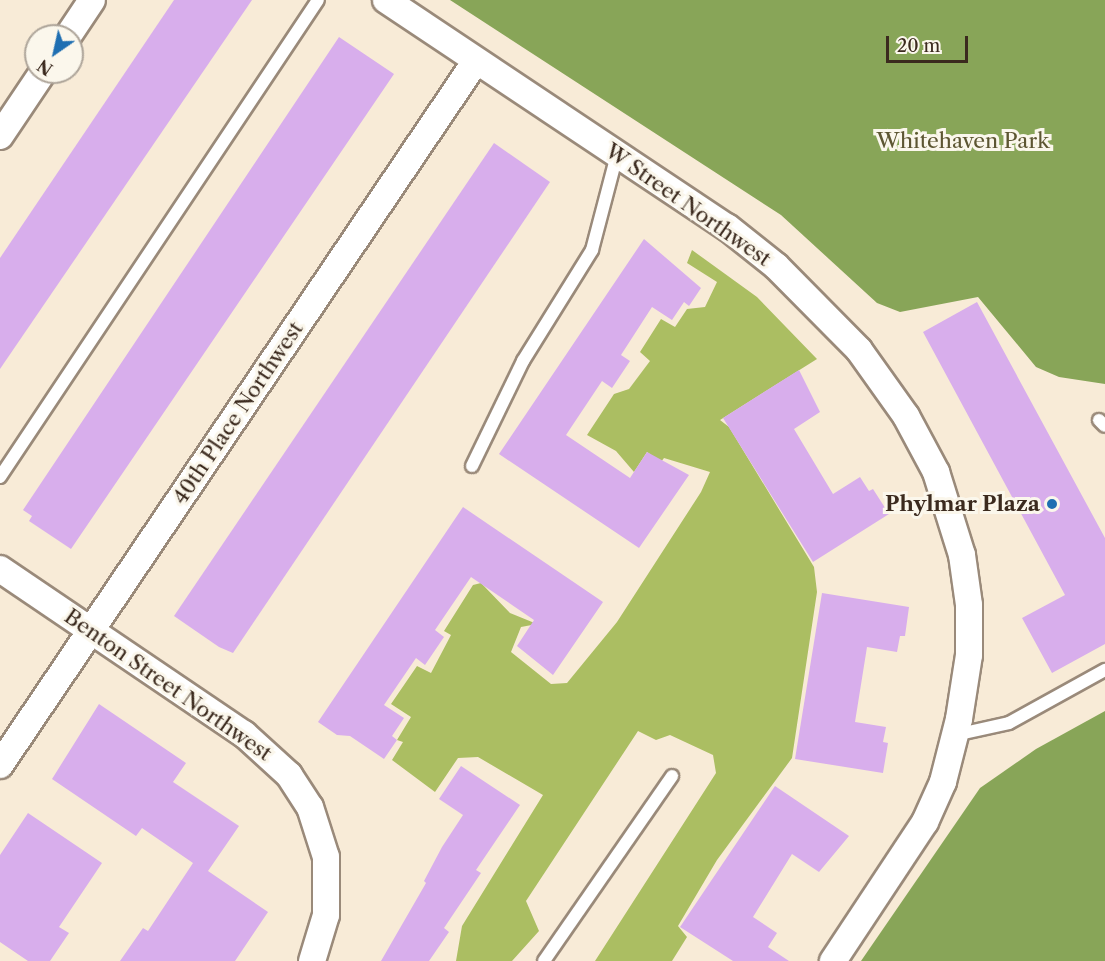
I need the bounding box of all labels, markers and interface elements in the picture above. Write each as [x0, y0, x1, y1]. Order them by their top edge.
north arrow [24, 24, 84, 84]
scale bar [889, 24, 972, 62]
text: 20 m [897, 35, 940, 57]
text: N [34, 55, 56, 79]
park label: Whitehaven Park [877, 128, 1049, 154]
street label: W Street Northwest [600, 138, 776, 272]
street label: 40th Place Northwest [168, 317, 308, 509]
place label: Phylmar Plaza [885, 491, 1040, 517]
marker: Phylmar Plaza [1045, 497, 1059, 511]
street label: Benton Street Northwest [59, 604, 277, 766]

